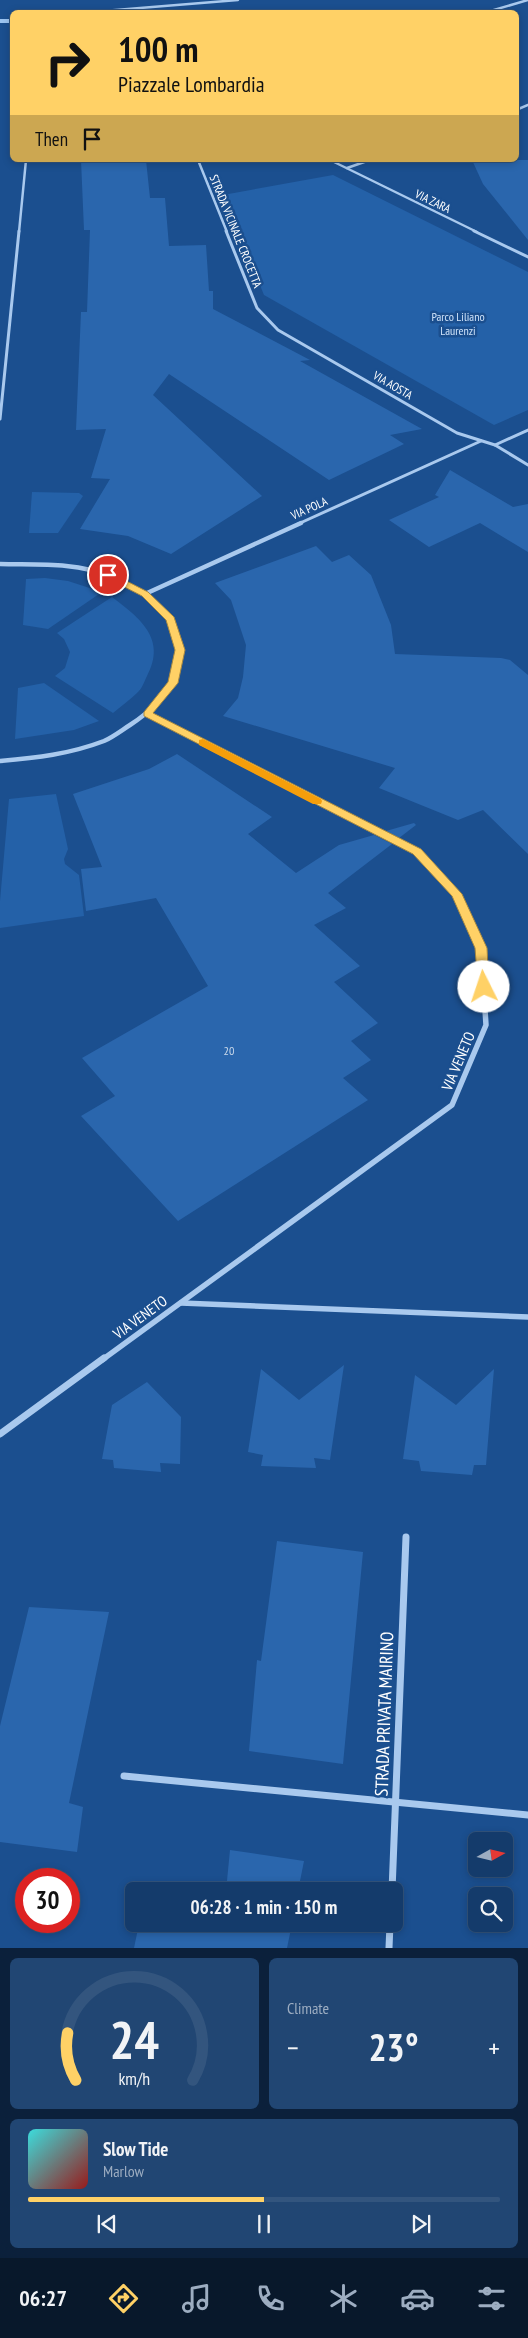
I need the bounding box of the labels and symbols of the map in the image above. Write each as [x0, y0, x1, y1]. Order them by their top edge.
street label: STRADA VICINALE CROCETTA [206, 172, 266, 290]
street label: VIA ZARA [412, 186, 454, 216]
park label: Parco Liliano Laurenzi [431, 309, 485, 338]
street label: VIA AOSTA [370, 367, 416, 402]
street label: VIA POLA [287, 493, 330, 523]
pin [87, 554, 129, 596]
position arrow [457, 960, 509, 1012]
street label: VIA VENETO [437, 1029, 479, 1094]
house number: 20 [224, 1043, 234, 1058]
street label: VIA VENETO [108, 1291, 171, 1344]
street label: STRADA PRIVATA MAIRINO [370, 1631, 398, 1797]
north arrow [468, 1832, 512, 1878]
speed limit sign: 30 [15, 1868, 80, 1933]

